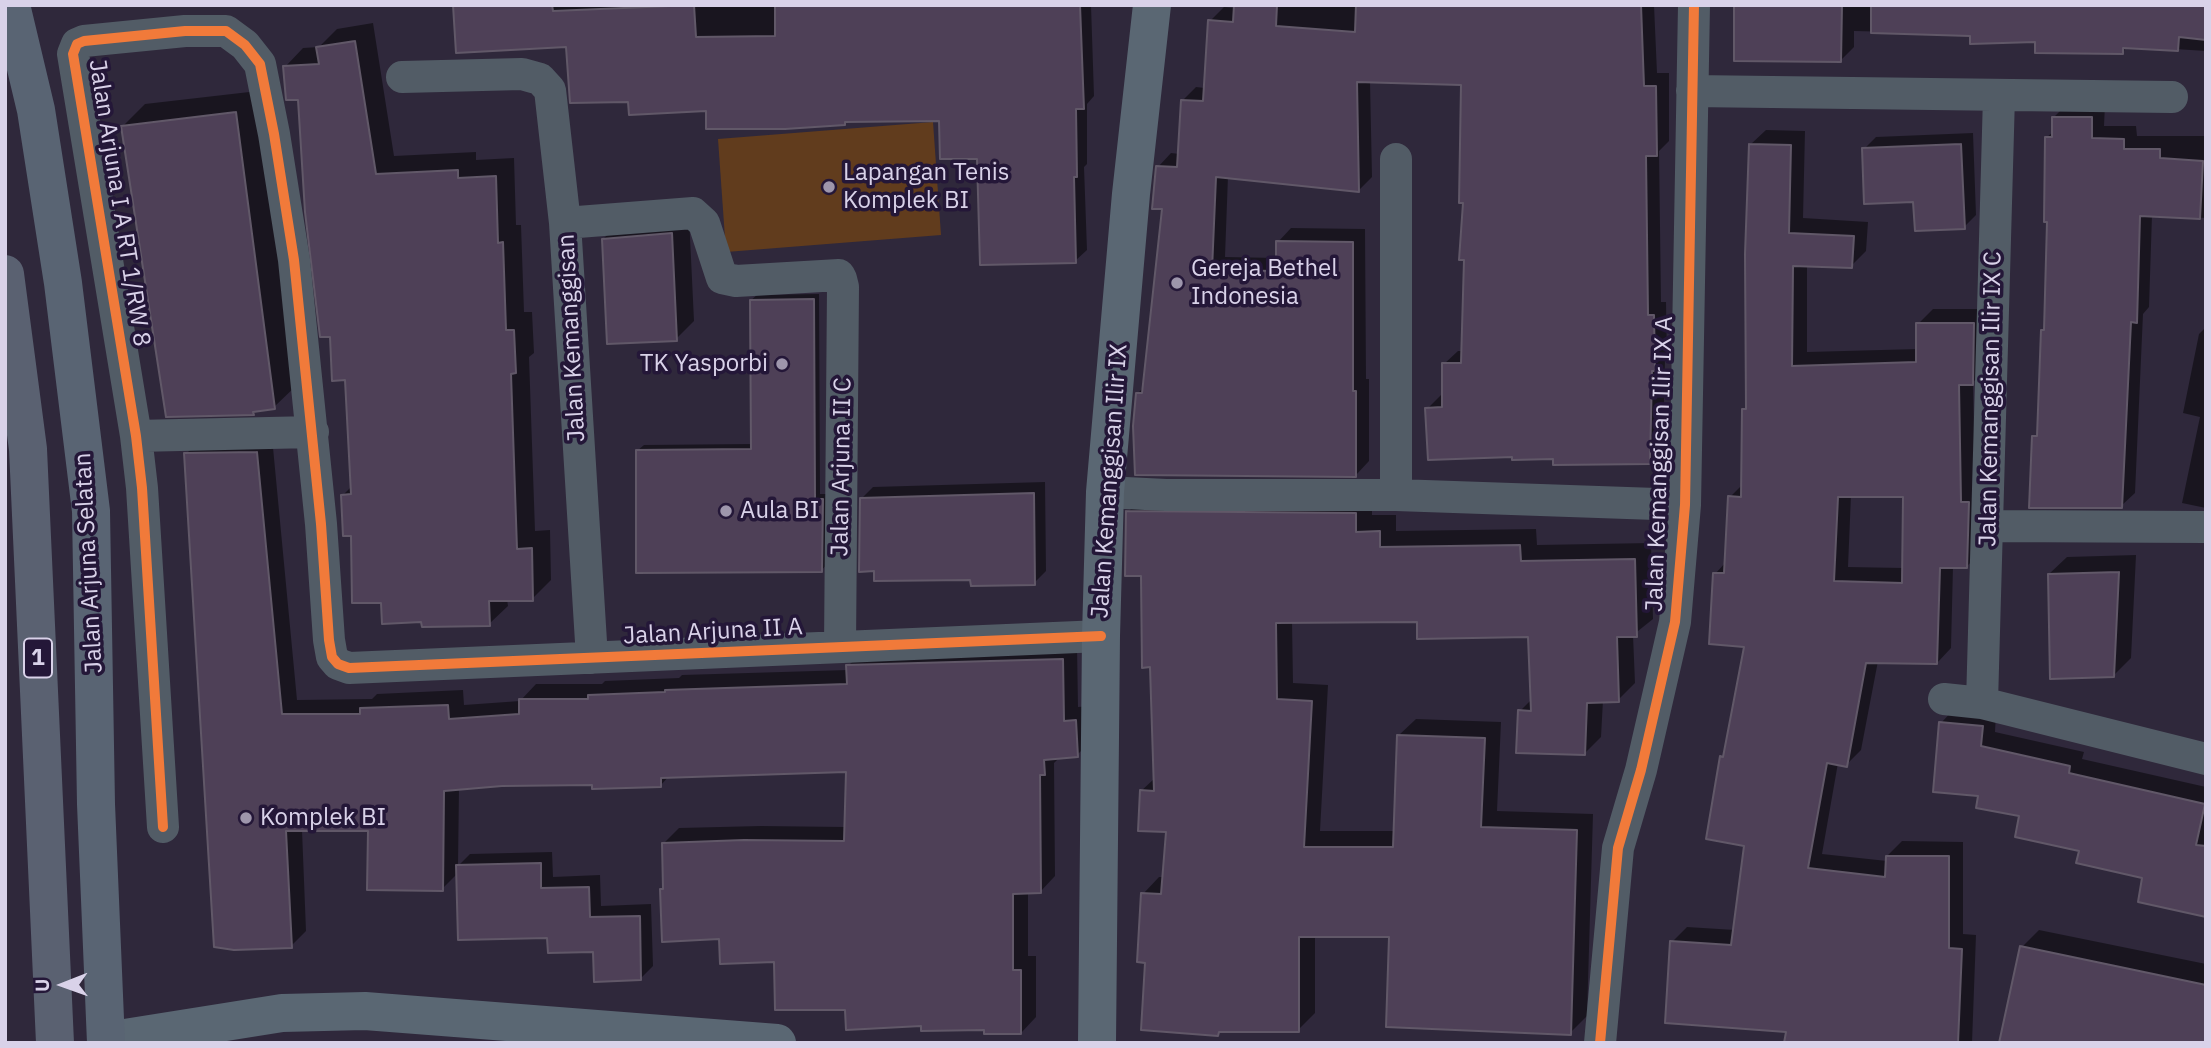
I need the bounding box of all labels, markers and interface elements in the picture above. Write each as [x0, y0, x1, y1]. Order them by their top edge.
street label: Jalan Arjuna I A RT 1/RW 8 [82, 57, 156, 349]
place label: Lapangan Tenis Komplek BI [843, 159, 1010, 215]
marker: Lapangan Tenis Komplek BI [821, 179, 837, 195]
street label: Jalan Kemanggisan [552, 233, 592, 443]
street label: Jalan Kemanggisan Ilir IX C [1974, 251, 2008, 547]
place label: Gereja Bethel Indonesia [1191, 255, 1338, 311]
marker: Gereja Bethel Indonesia [1169, 275, 1185, 291]
street label: Jalan Kemanggisan Ilir IX A [1640, 316, 1680, 612]
street label: Jalan Kemanggisan Ilir IX [1086, 343, 1134, 619]
place label: TK Yasporbi [640, 350, 768, 378]
marker: TK Yasporbi [774, 356, 790, 372]
street label: Jalan Arjuna II C [826, 377, 858, 557]
street label: Jalan Arjuna Selatan [69, 452, 109, 674]
place label: Aula BI [740, 497, 819, 525]
marker: Aula BI [718, 503, 734, 519]
street label: Jalan Arjuna II A [622, 613, 804, 651]
road number: 1 [24, 638, 52, 678]
place label: Komplek BI [260, 804, 386, 832]
marker: Komplek BI [238, 810, 254, 826]
north arrow [28, 950, 98, 1020]
text: U [30, 979, 54, 992]

